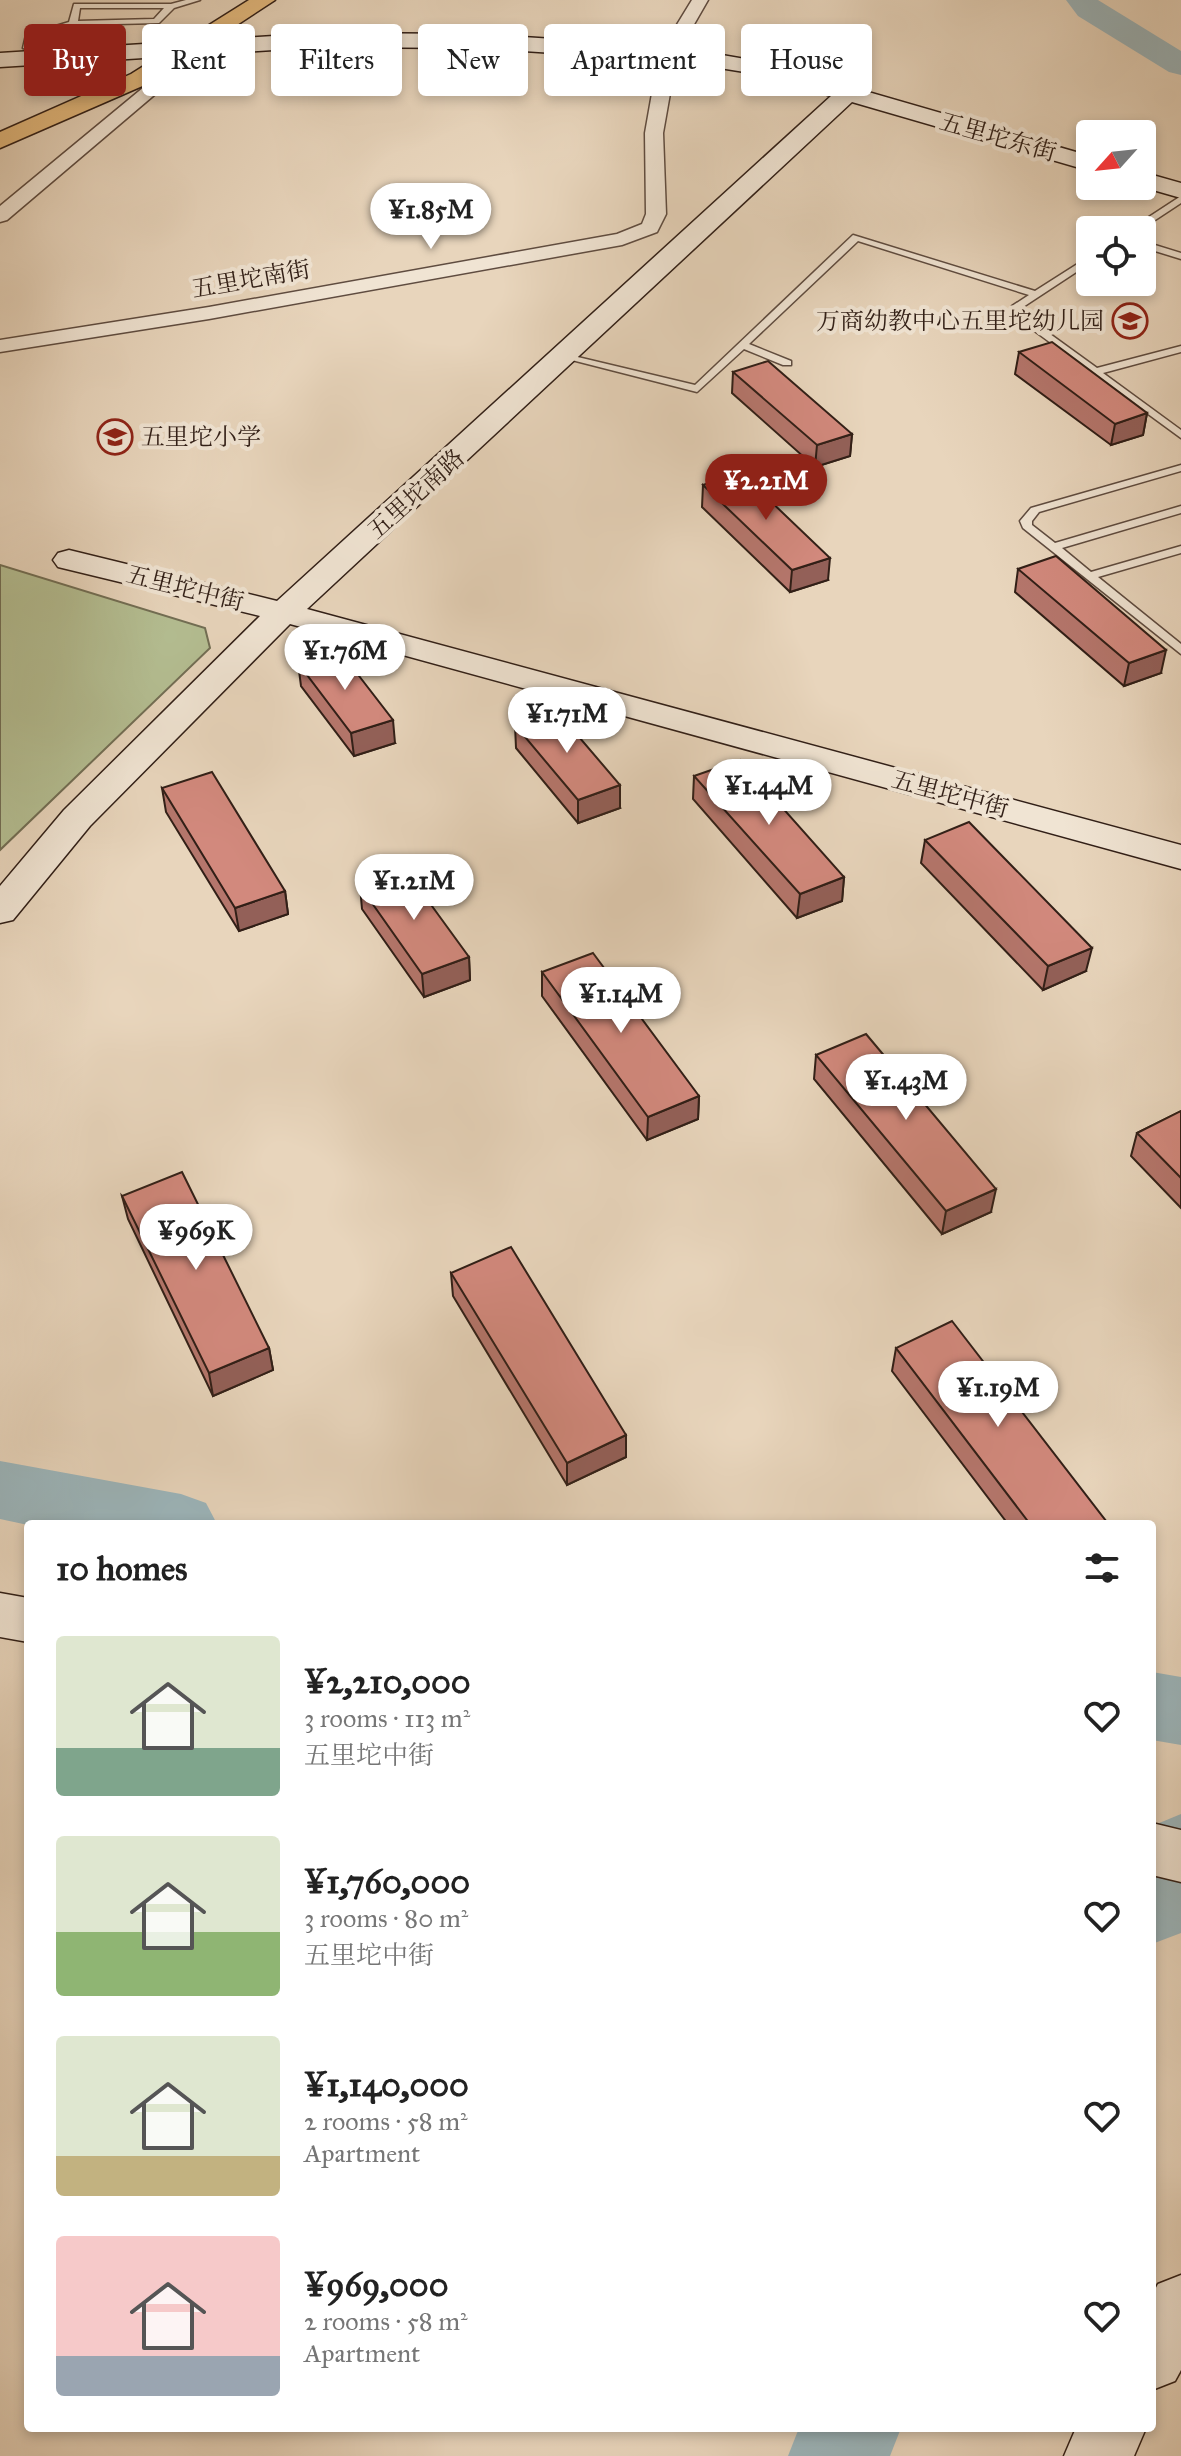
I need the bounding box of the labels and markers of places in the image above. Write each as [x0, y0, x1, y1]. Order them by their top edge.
pin: ¥1.85M [366, 183, 496, 251]
school or university icon: 万商幼教中心五里坨幼儿园 [1111, 302, 1149, 340]
place label: 万商幼教中心五里坨幼儿园 [816, 306, 1104, 336]
school or university icon: 五里坨小学 [96, 418, 134, 456]
place label: 五里坨小学 [141, 422, 261, 452]
pin: ¥2.21M [701, 454, 831, 522]
pin: ¥1.76M [280, 624, 410, 692]
pin: ¥1.71M [502, 687, 632, 755]
pin: ¥1.44M [704, 759, 834, 827]
pin: ¥1.21M [349, 854, 479, 922]
pin: ¥1.14M [556, 967, 686, 1035]
pin: ¥1.43M [841, 1054, 971, 1122]
pin: ¥969K [140, 1204, 252, 1272]
pin: ¥1.19M [933, 1361, 1063, 1429]

